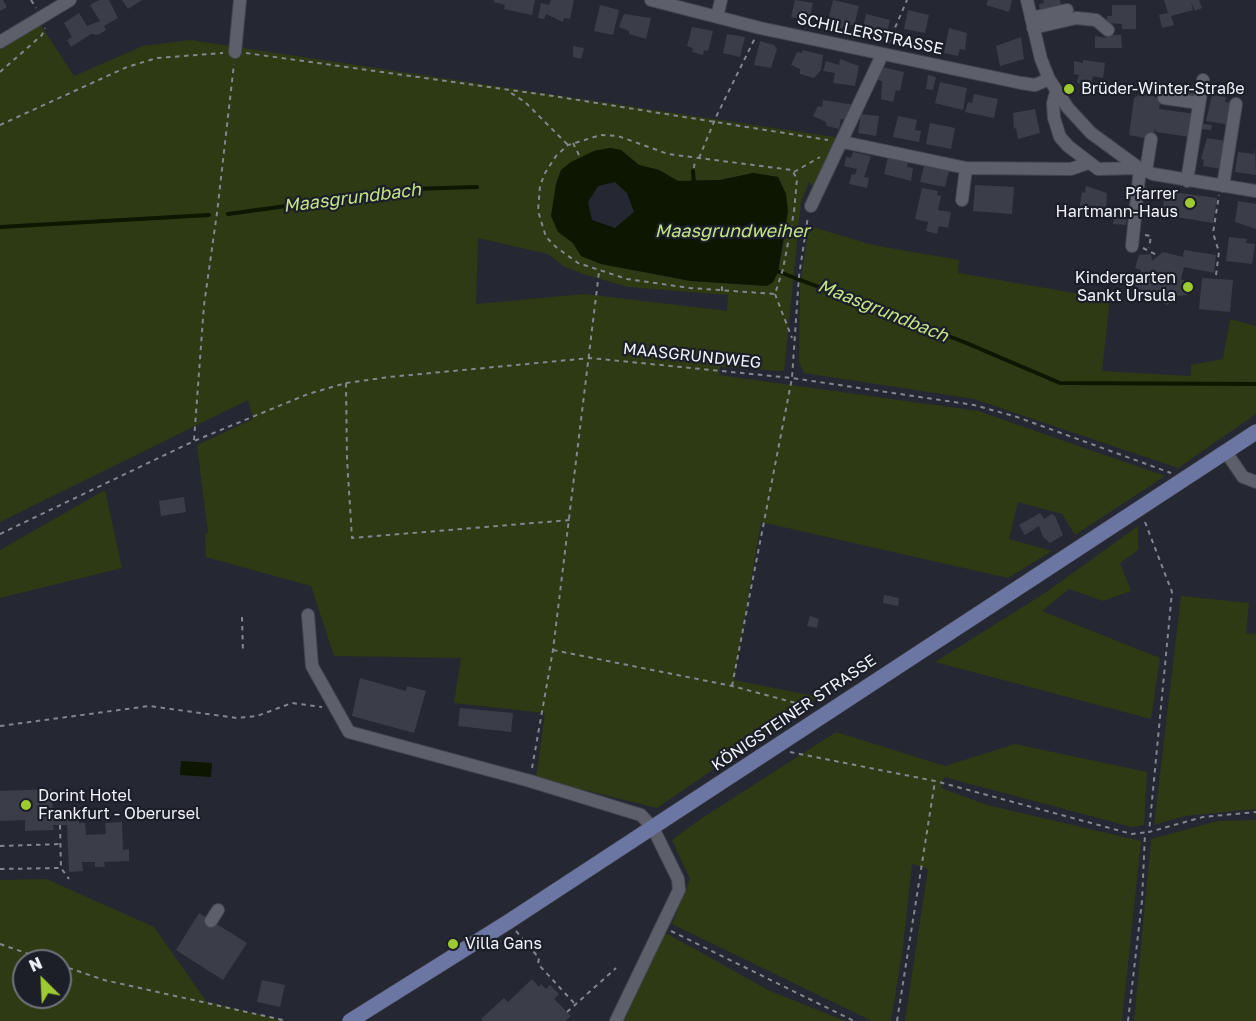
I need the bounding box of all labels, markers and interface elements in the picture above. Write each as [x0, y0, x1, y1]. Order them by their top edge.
street label: SCHILLERSTRASSE [795, 9, 945, 59]
place label: Brüder-Winter-Straße [1081, 79, 1244, 99]
marker: Brüder-Winter-Straße [1062, 82, 1076, 96]
water label: Maasgrundbach [282, 179, 422, 217]
place label: Pfarrer Hartmann-Haus [1056, 184, 1178, 222]
marker: Pfarrer Hartmann-Haus [1183, 196, 1197, 210]
water label: Maasgrundweiher [655, 220, 809, 242]
place label: Kindergarten Sankt Ursula [1075, 268, 1176, 306]
water label: Maasgrundbach [815, 275, 951, 347]
marker: Kindergarten Sankt Ursula [1181, 280, 1195, 294]
street label: MAASGRUNDWEG [622, 339, 762, 373]
street label: KÖNIGSTEINER STRASSE [708, 651, 880, 775]
place label: Dorint Hotel Frankfurt - Oberursel [38, 786, 200, 824]
marker: Dorint Hotel Frankfurt - Oberursel [19, 798, 33, 812]
place label: Villa Gans [465, 934, 542, 954]
marker: Villa Gans [446, 937, 460, 951]
north arrow [12, 949, 72, 1009]
text: N [26, 953, 45, 976]

